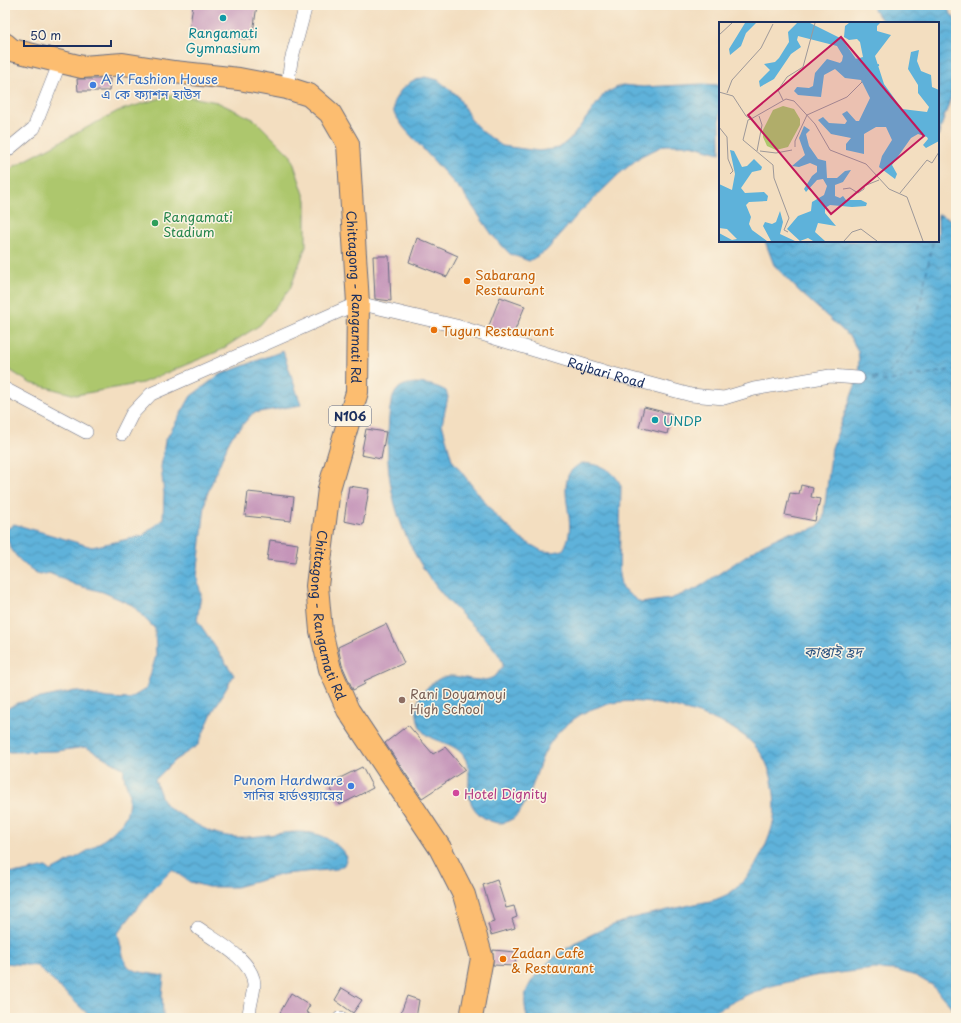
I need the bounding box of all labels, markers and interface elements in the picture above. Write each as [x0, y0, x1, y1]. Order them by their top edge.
marker: Rangamati Gymnasium [218, 13, 228, 23]
scale bar [24, 22, 111, 48]
inset map [719, 22, 939, 242]
place label: Rangamati Gymnasium [186, 23, 260, 57]
text: 50 m [30, 26, 61, 44]
place label: A K Fashion House এ কে ফ্যাশন হাউস [101, 69, 218, 103]
marker: A K Fashion House এ কে ফ্যাশন হাউস [88, 80, 98, 90]
place label: Rangamati Stadium [163, 207, 233, 241]
street label: Chittagong - Rangamati Rd [343, 210, 368, 384]
marker: Rangamati Stadium [150, 218, 160, 228]
place label: Sabarang Restaurant [475, 265, 545, 299]
marker: Sabarang Restaurant [462, 276, 472, 286]
place label: Tugun Restaurant [442, 321, 554, 340]
marker: Tugun Restaurant [429, 325, 439, 335]
street label: Rajbari Road [565, 351, 647, 392]
road number: N106 [329, 406, 371, 426]
place label: UNDP [663, 411, 702, 430]
marker: UNDP [650, 415, 660, 425]
street label: Chittagong - Rangamati Rd [307, 529, 352, 703]
water label: কাপ্তাই হ্রদ [804, 641, 865, 662]
place label: Rani Doyamoyi High School [410, 684, 506, 718]
marker: Rani Doyamoyi High School [397, 695, 407, 705]
place label: Punom Hardware সানির হার্ডওয়্যারের [233, 770, 343, 804]
marker: Punom Hardware সানির হার্ডওয়্যারের [346, 781, 356, 791]
place label: Hotel Dignity [464, 784, 547, 803]
marker: Hotel Dignity [451, 788, 461, 798]
place label: Zadan Cafe & Restaurant [511, 943, 594, 977]
marker: Zadan Cafe & Restaurant [498, 954, 508, 964]

